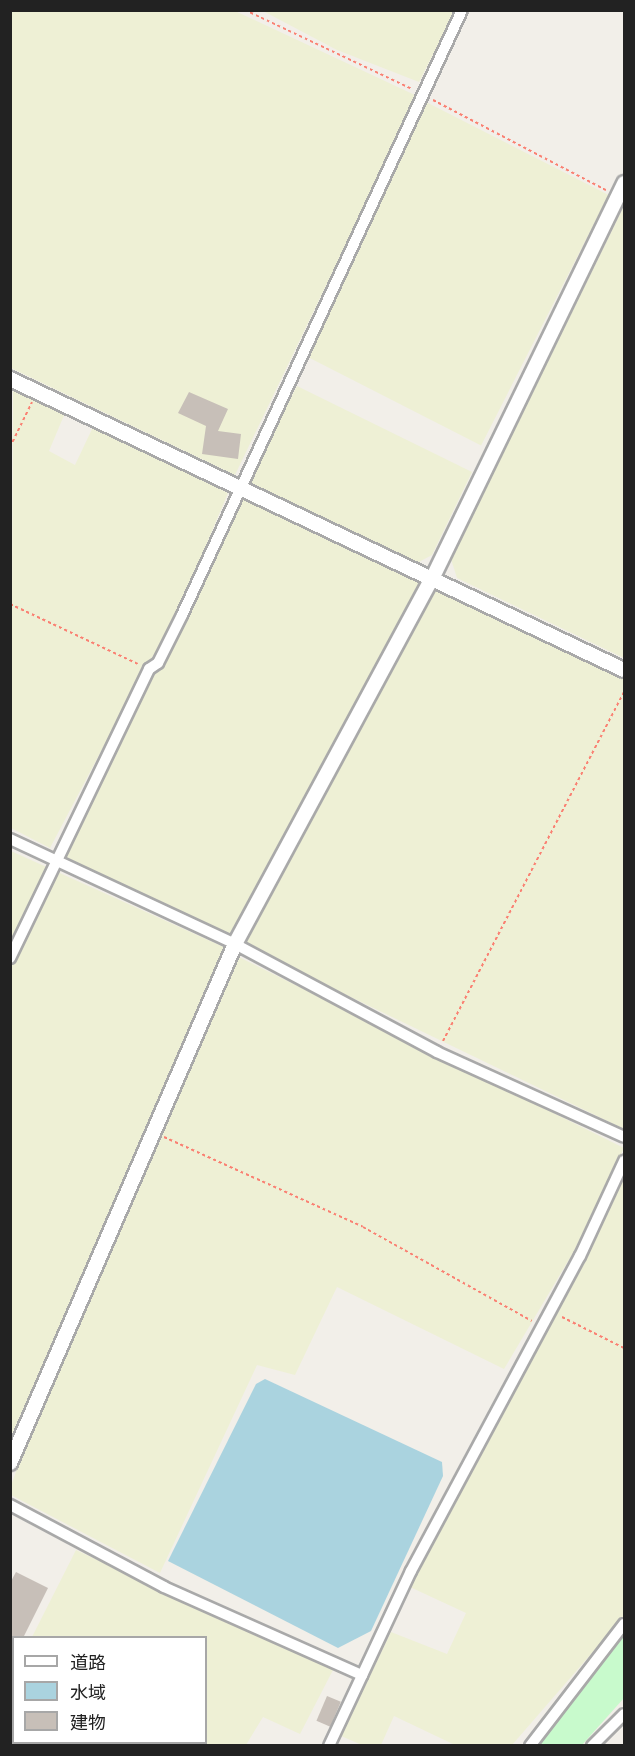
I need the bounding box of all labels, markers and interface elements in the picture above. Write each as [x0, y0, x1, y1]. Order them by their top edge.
legend [12, 1636, 207, 1744]
text: 道路 [70, 1651, 106, 1673]
text: 水域 [70, 1681, 106, 1703]
text: 建物 [70, 1711, 106, 1733]

